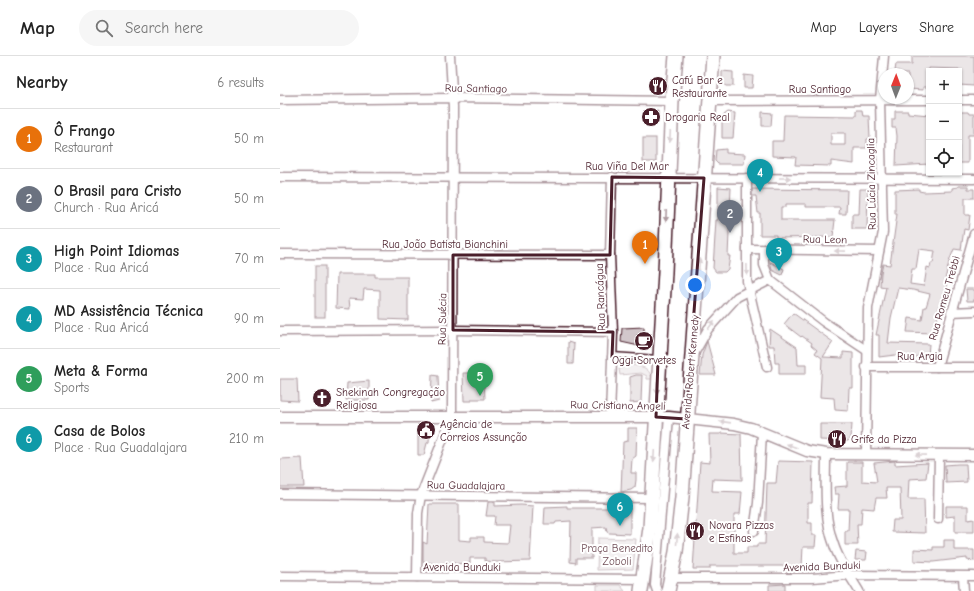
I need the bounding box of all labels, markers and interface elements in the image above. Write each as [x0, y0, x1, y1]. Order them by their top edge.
search box [79, 10, 359, 46]
text: Map [20, 17, 55, 39]
icon: search [93, 17, 115, 39]
text: Search here [125, 19, 203, 37]
text: Map [810, 19, 837, 36]
text: Layers [859, 19, 897, 36]
text: Share [919, 19, 954, 36]
north arrow [878, 68, 914, 104]
map controls [926, 68, 962, 176]
button: + [926, 68, 962, 104]
text: Nearby [16, 73, 67, 92]
place label: Cafú Bar e Restaurante [672, 74, 727, 100]
text: 6 results [217, 75, 264, 90]
restaurant icon: Cafú Bar e Restaurante [647, 75, 669, 97]
street label: Rua Santiago [445, 81, 507, 96]
street label: Rua Santiago [789, 83, 851, 96]
button: − [926, 104, 962, 140]
pharmacy icon: Drogaria Real [640, 106, 662, 128]
place label: Drogaria Real [665, 111, 730, 124]
text: Ô Frango [54, 122, 115, 140]
text: 1 [26, 131, 32, 146]
text: 50 m [234, 131, 264, 146]
one-way arrow [666, 131, 673, 143]
street label: Rua Lúcia Zincaglia [864, 138, 879, 230]
text: Restaurant [54, 140, 113, 155]
button: locate [926, 140, 962, 176]
pin: 4 [747, 159, 773, 192]
street label: Rua Viña Del Mar [585, 160, 669, 173]
one-way arrow [779, 175, 792, 181]
text: O Brasil para Cristo [54, 182, 182, 200]
text: 2 [26, 191, 32, 206]
text: 50 m [234, 191, 264, 206]
text: Church · Rua Aricá [54, 200, 159, 215]
pin: 2 [717, 200, 743, 233]
one-way arrow [663, 210, 670, 222]
pin: 1 [632, 231, 658, 264]
street label: Rua Leon [803, 233, 847, 246]
street label: Rua João Batista Bianchini [382, 238, 508, 251]
pin: 3 [766, 238, 792, 271]
text: High Point Idiomas [54, 242, 179, 260]
one-way arrow [834, 247, 846, 254]
text: 3 [26, 251, 32, 266]
text: 70 m [235, 251, 264, 266]
street label: Rua Romeu Trebbi [926, 254, 963, 342]
one-way arrow [696, 258, 703, 270]
text: Place · Rua Aricá [54, 260, 149, 275]
street label: Rua Rancágua [593, 263, 608, 331]
one-way arrow [744, 264, 750, 277]
your location [685, 275, 705, 295]
street label: Rua Suécia [436, 293, 449, 345]
text: MD Assistência Técnica [54, 302, 203, 320]
text: 4 [26, 311, 32, 326]
text: 90 m [234, 311, 264, 326]
street label: Avenida Robert Kennedy [679, 314, 702, 430]
text: Place · Rua Aricá [54, 320, 149, 335]
one-way arrow [707, 320, 715, 331]
cafe icon: Oggi Sorvetes [633, 330, 655, 352]
street label: Rua Argia [897, 350, 943, 363]
place label: Oggi Sorvetes [612, 354, 676, 367]
text: Meta & Forma [54, 362, 148, 380]
pin: 5 [467, 363, 493, 396]
text: 5 [26, 371, 32, 386]
text: 200 m [226, 371, 264, 386]
text: Sports [54, 380, 89, 395]
one-way arrow [654, 382, 660, 395]
place label: Shekinah Congregação Religiosa [336, 386, 445, 412]
church icon: Shekinah Congregação Religiosa [311, 387, 333, 409]
street label: Rua Cristiano Angeli [570, 398, 666, 413]
place label: Agência de Correios Assunção [440, 418, 527, 444]
public building icon: Agência de Correios Assunção [415, 419, 437, 441]
one-way arrow [719, 419, 731, 425]
text: Casa de Bolos [54, 422, 145, 440]
restaurant icon: Grife da Pizza [826, 428, 848, 450]
text: 6 [26, 431, 32, 446]
text: 210 m [229, 431, 264, 446]
place label: Grife da Pizza [851, 433, 917, 446]
text: Place · Rua Guadalajara [54, 440, 187, 455]
one-way arrow [786, 442, 798, 448]
one-way arrow [650, 450, 657, 462]
one-way arrow [914, 452, 927, 458]
street label: Rua Guadalajara [427, 478, 505, 493]
pin: 6 [607, 493, 633, 526]
place label: Novara Pizzas e Esfihas [709, 519, 774, 545]
restaurant icon: Novara Pizzas e Esfihas [684, 520, 706, 542]
one-way arrow [674, 533, 681, 545]
park label: Praça Benedito Zoboli [581, 542, 653, 568]
street label: Avenida Bunduki [783, 559, 861, 574]
street label: Avenida Bunduki [423, 561, 501, 574]

